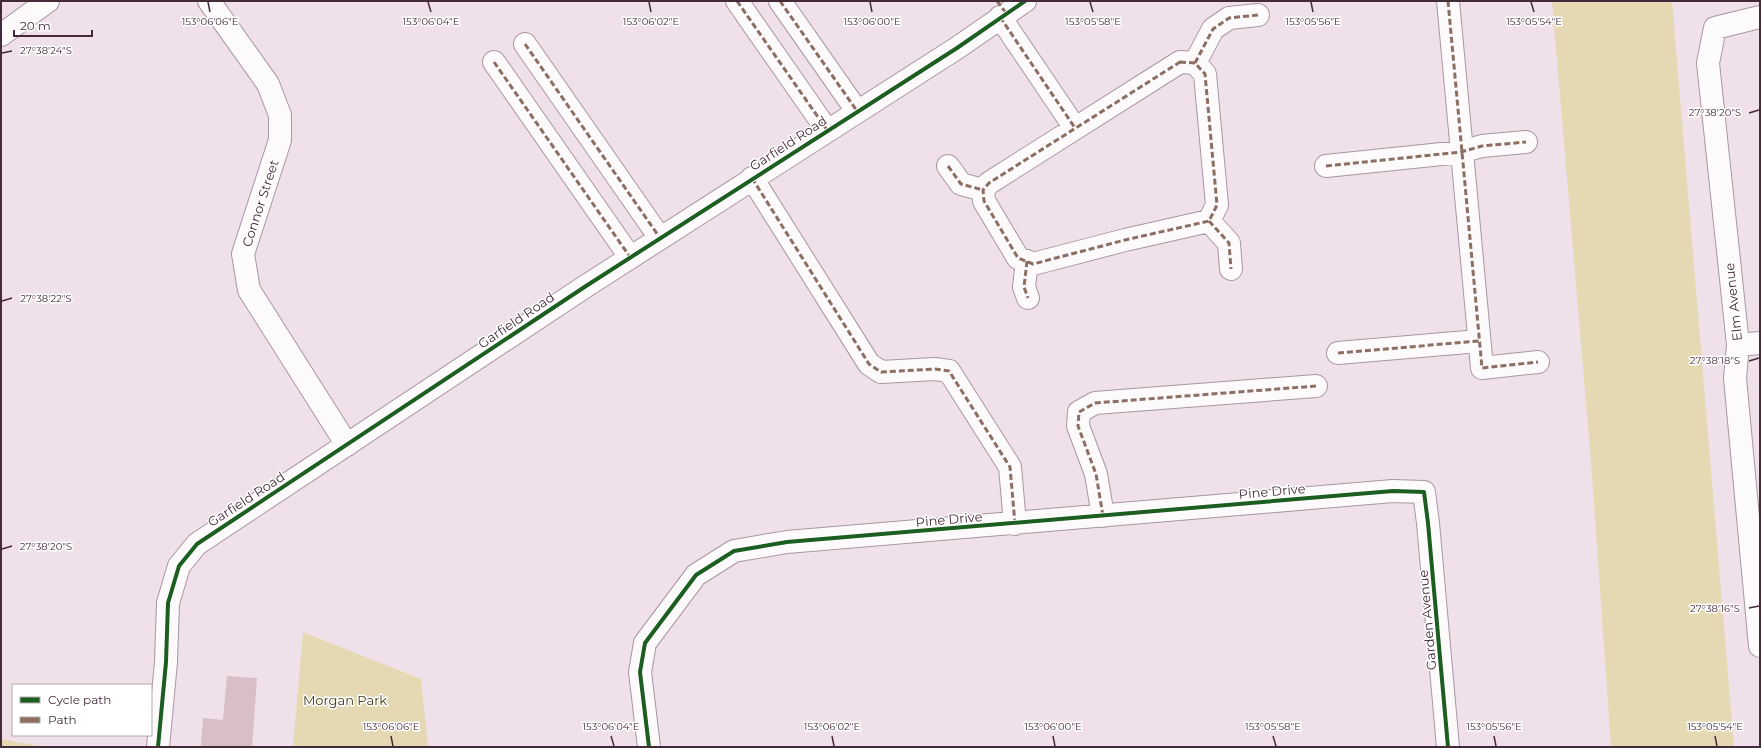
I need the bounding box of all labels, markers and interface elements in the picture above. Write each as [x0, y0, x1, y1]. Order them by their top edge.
scale bar [14, 12, 92, 38]
text: 153°06'06"E [182, 15, 239, 28]
text: 153°06'04"E [402, 15, 460, 28]
text: 153°06'02"E [623, 15, 679, 28]
text: 153°06'00"E [843, 15, 901, 28]
text: 153°05'58"E [1065, 15, 1121, 28]
text: 153°05'56"E [1285, 15, 1341, 28]
text: 153°05'54"E [1506, 15, 1562, 28]
text: 20 m [20, 18, 51, 33]
text: 27°38'24"S [20, 44, 72, 57]
text: 27°38'20"S [1689, 106, 1741, 119]
street label: Garfield Road [746, 112, 830, 174]
street label: Connor Street [238, 157, 282, 249]
street label: Elm Avenue [1721, 262, 1745, 342]
street label: Garfield Road [475, 289, 557, 351]
text: 27°38'22"S [20, 292, 72, 305]
text: 27°38'18"S [1690, 354, 1740, 367]
street label: Garfield Road [204, 468, 288, 530]
street label: Pine Drive [1238, 480, 1306, 502]
street label: Pine Drive [915, 508, 983, 530]
text: 27°38'20"S [20, 540, 72, 553]
street label: Garden Avenue [1415, 569, 1439, 671]
text: 27°38'16"S [1690, 602, 1740, 615]
legend [12, 684, 152, 736]
text: Cycle path [48, 692, 111, 707]
park label: Morgan Park [303, 692, 387, 708]
text: Path [48, 712, 77, 727]
text: 153°06'06"E [363, 720, 420, 733]
text: 153°06'04"E [582, 720, 640, 733]
text: 153°06'02"E [804, 720, 860, 733]
text: 153°06'00"E [1024, 720, 1082, 733]
text: 153°05'58"E [1245, 720, 1301, 733]
text: 153°05'56"E [1466, 720, 1522, 733]
text: 153°05'54"E [1687, 720, 1743, 733]

